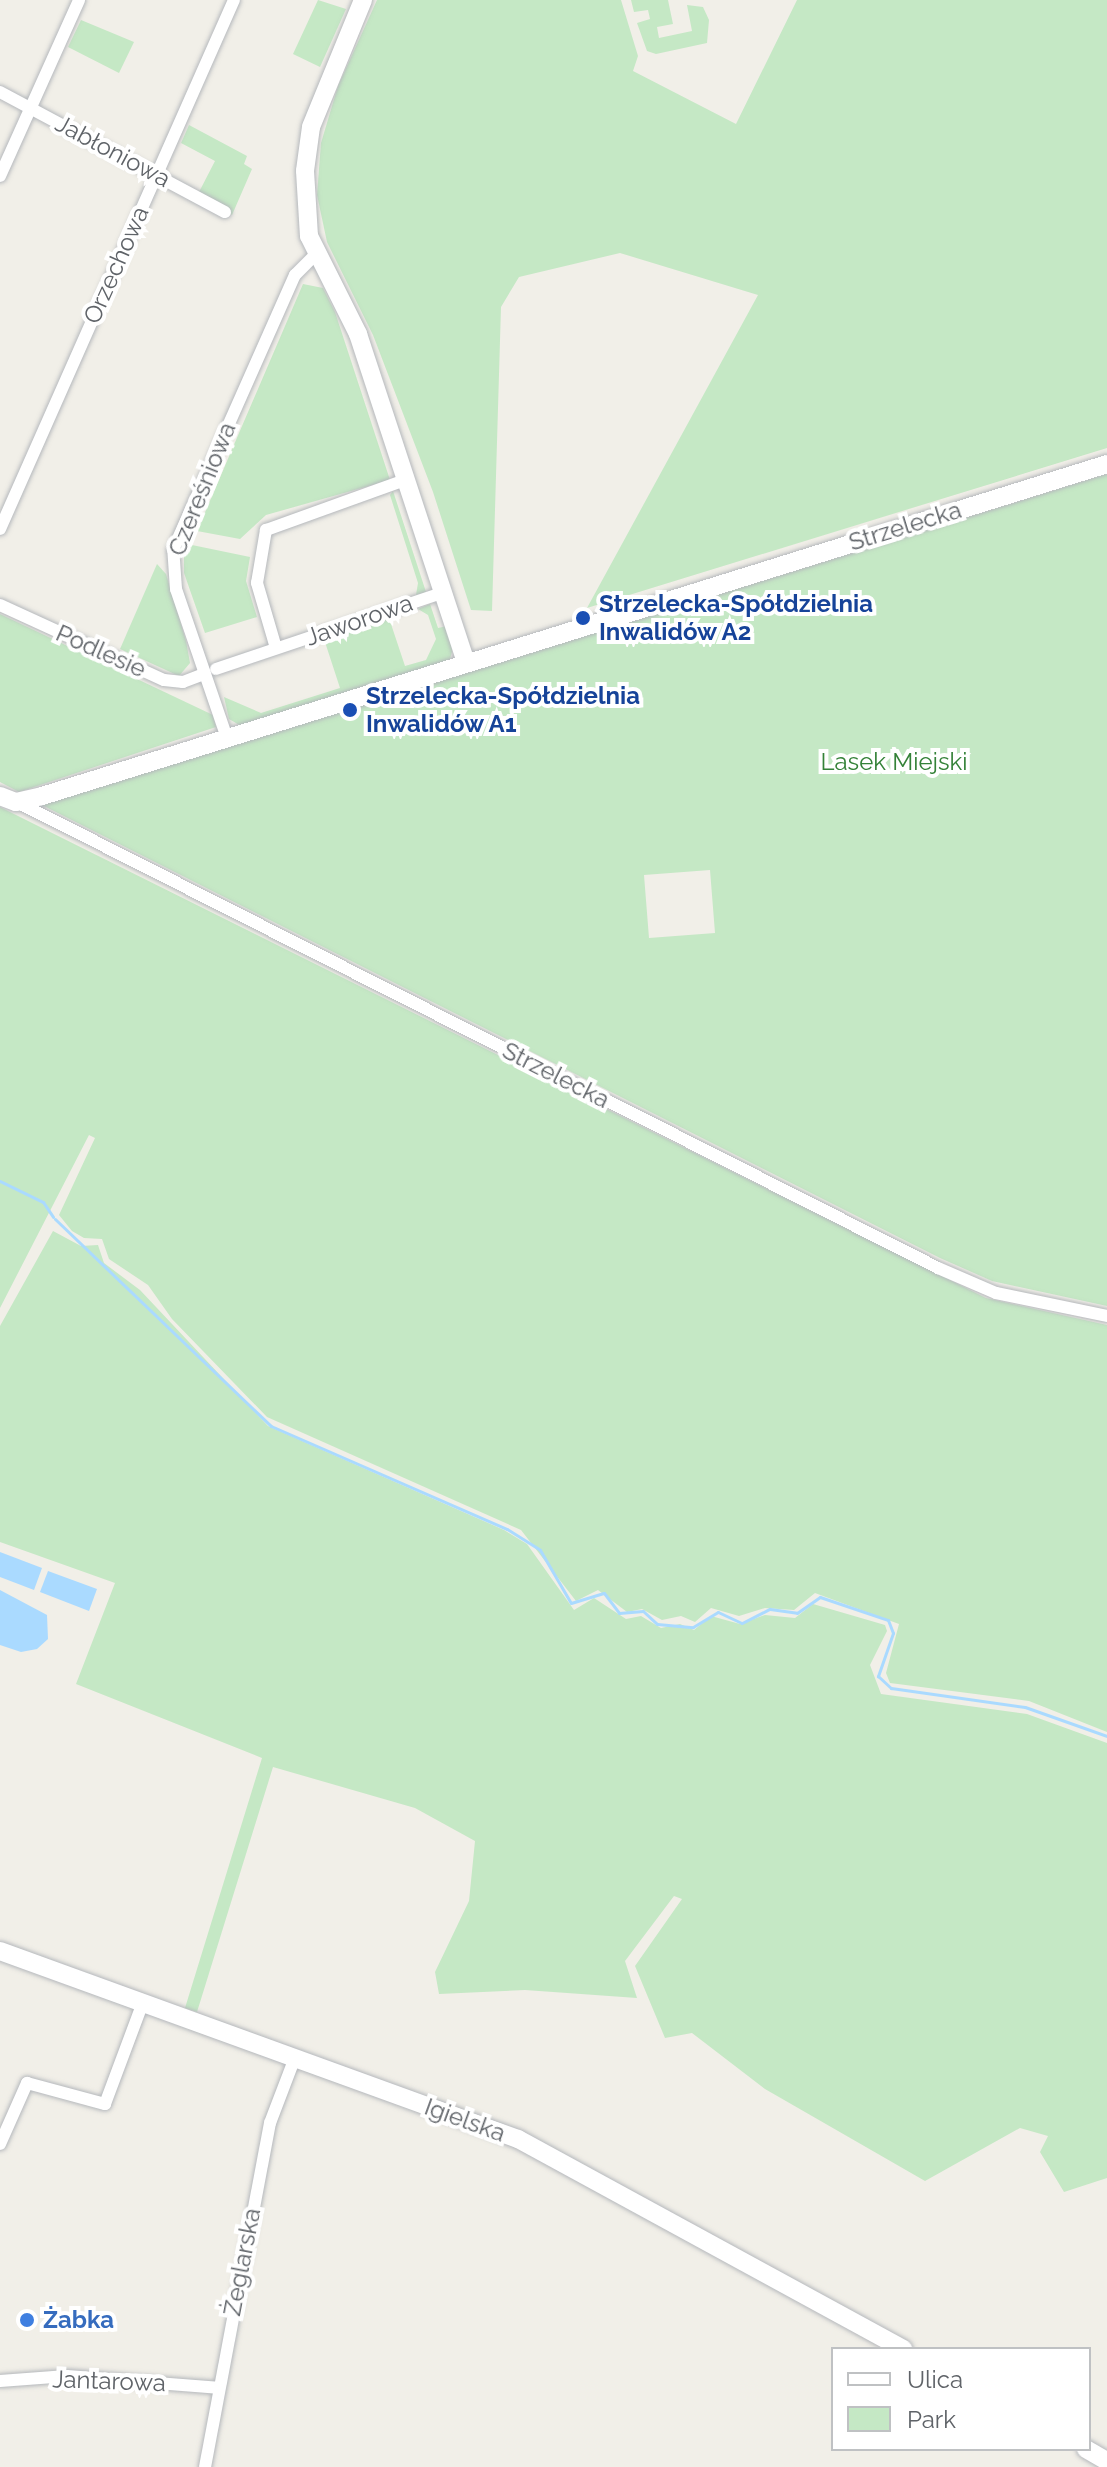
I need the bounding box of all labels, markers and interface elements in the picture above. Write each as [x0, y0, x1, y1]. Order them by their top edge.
street label: Jabłoniowa [51, 109, 175, 193]
street label: Orzechowa [77, 202, 155, 328]
street label: Czereśniowa [162, 418, 242, 560]
street label: Strzelecka [845, 495, 965, 557]
street label: Jaworowa [302, 588, 416, 652]
place label: Strzelecka-Spółdzielnia Inwalidów A2 [599, 590, 873, 646]
marker: Strzelecka-Spółdzielnia Inwalidów A2 [574, 609, 592, 627]
street label: Podlesie [52, 618, 150, 684]
place label: Strzelecka-Spółdzielnia Inwalidów A1 [366, 682, 640, 738]
marker: Strzelecka-Spółdzielnia Inwalidów A1 [341, 701, 359, 719]
park label: Lasek Miejski [821, 748, 967, 776]
street label: Strzelecka [498, 1036, 614, 1114]
street label: Igielska [421, 2092, 509, 2148]
street label: Żeglarska [217, 2206, 267, 2318]
place label: Żabka [43, 2306, 114, 2334]
marker: Żabka [18, 2311, 36, 2329]
legend [831, 2347, 1091, 2451]
street label: Jantarowa [52, 2365, 166, 2397]
text: Ulica [907, 2365, 963, 2394]
text: Park [907, 2405, 956, 2434]

